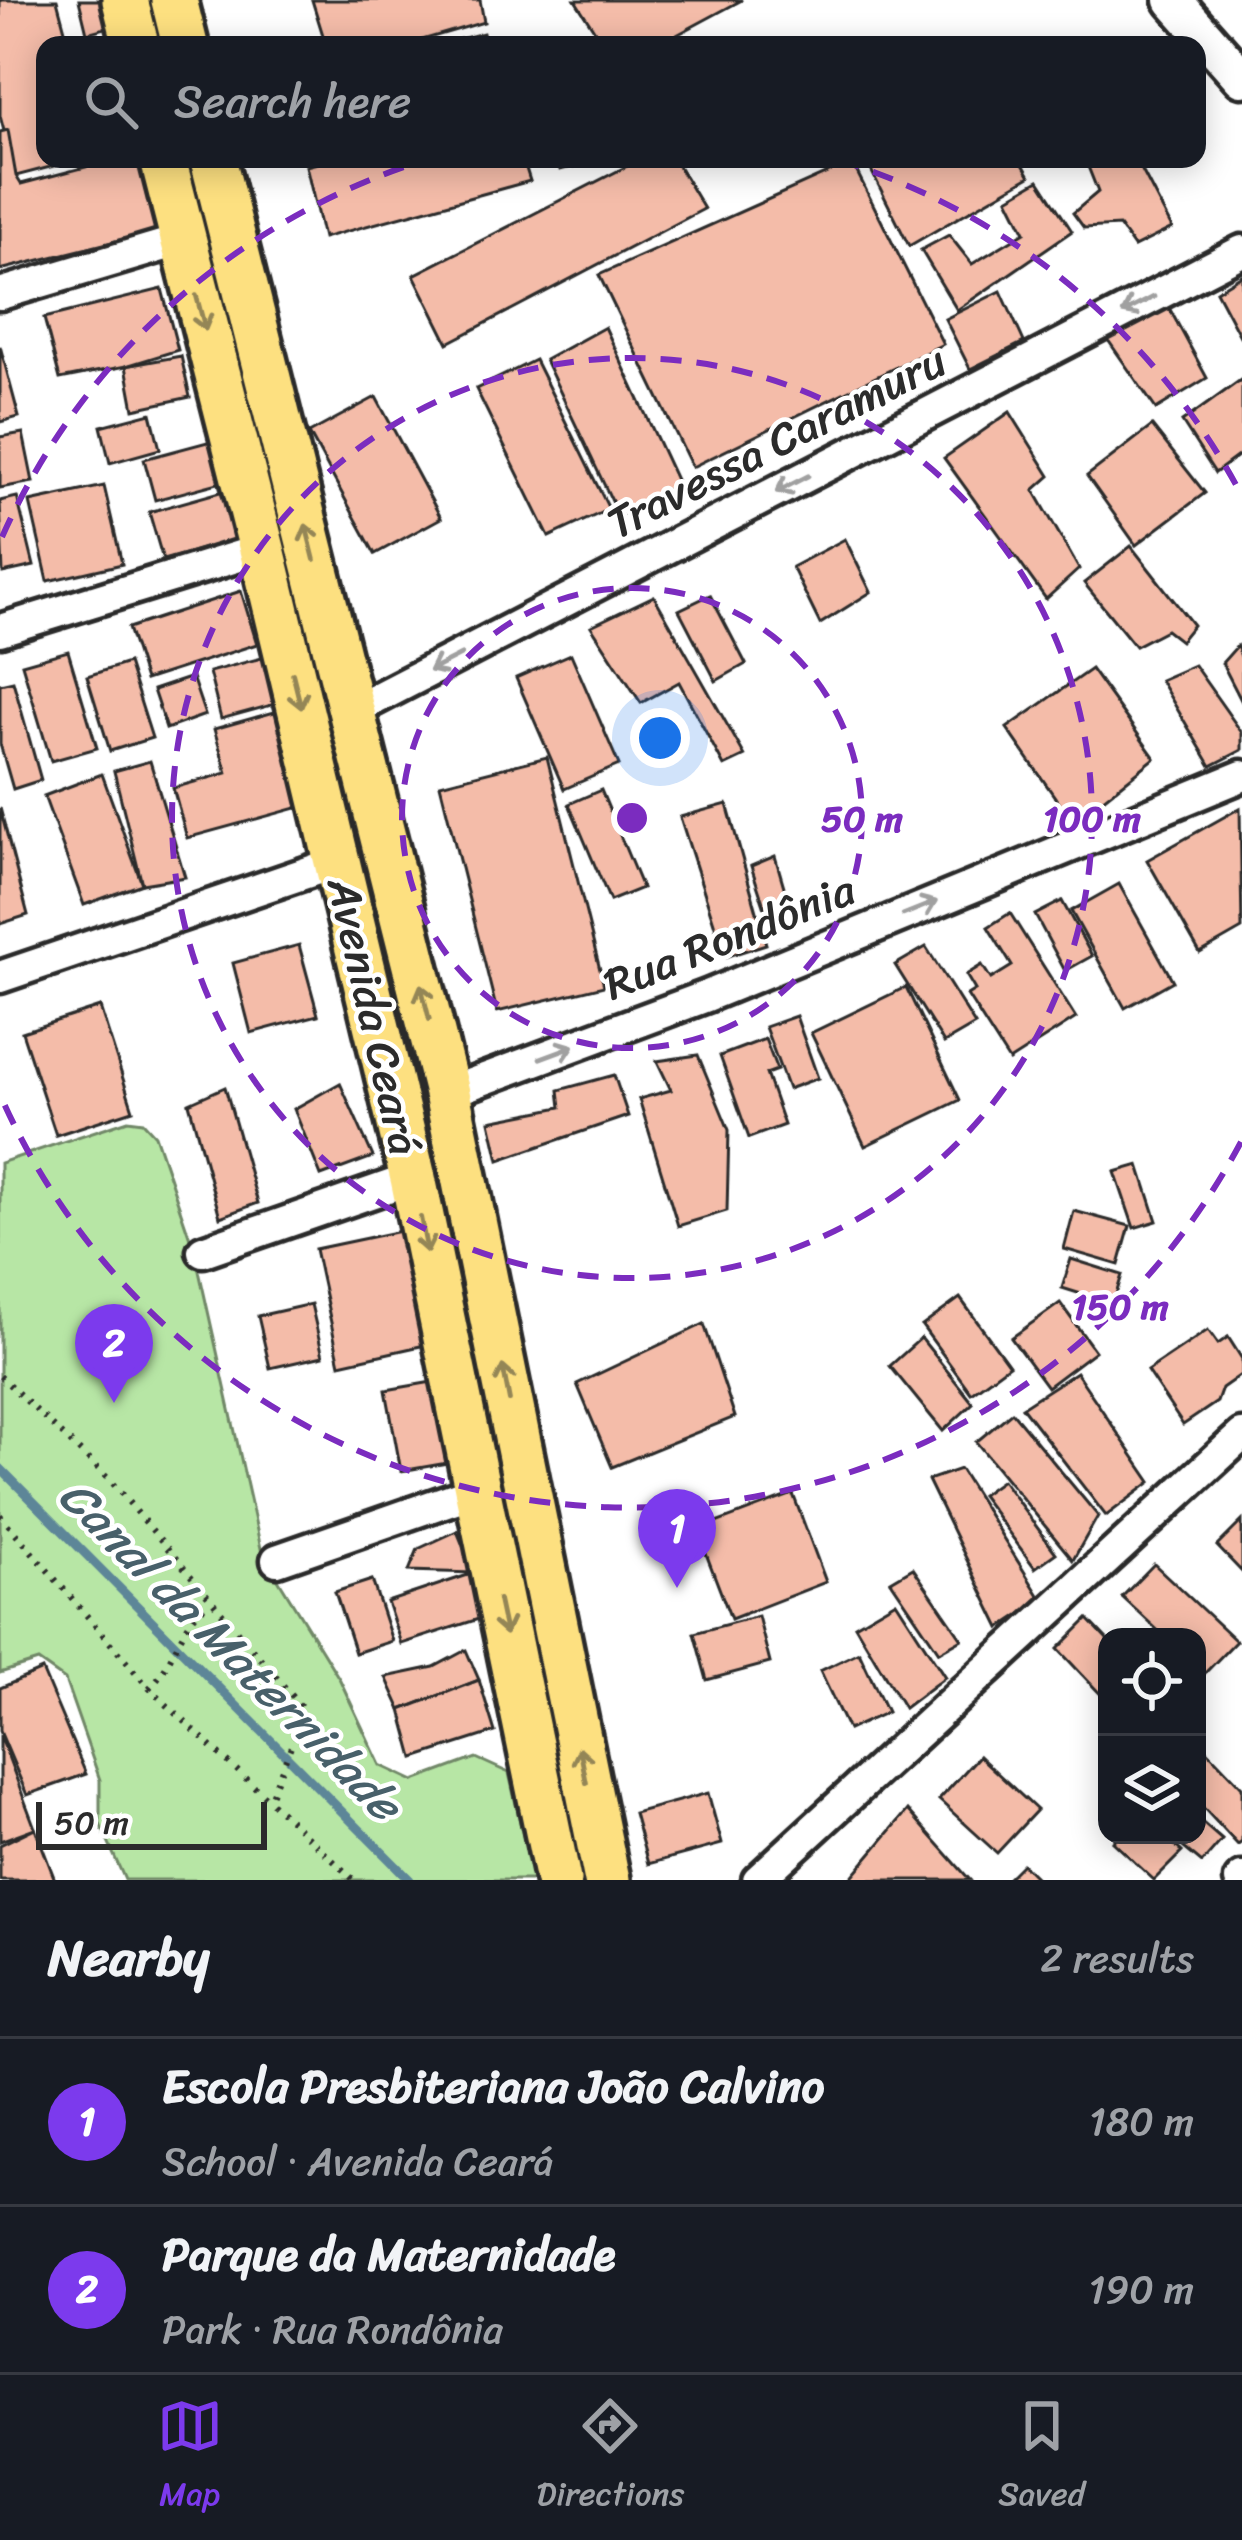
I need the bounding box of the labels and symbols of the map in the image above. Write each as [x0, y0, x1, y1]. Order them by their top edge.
one-way arrow [191, 294, 213, 332]
one-way arrow [1121, 294, 1156, 317]
street label: Travessa Caramuru [592, 322, 961, 562]
one-way arrow [775, 473, 810, 496]
one-way arrow [297, 524, 319, 562]
one-way arrow [429, 652, 464, 675]
one-way arrow [287, 672, 309, 710]
your location [630, 708, 690, 768]
text: 50 m [821, 787, 903, 851]
text: 100 m [1043, 787, 1141, 851]
centre of rings [611, 797, 653, 839]
street label: Rua Rondônia [591, 850, 868, 1024]
street label: Avenida Ceará [303, 868, 445, 1163]
one-way arrow [900, 896, 937, 917]
one-way arrow [413, 983, 435, 1021]
one-way arrow [538, 1040, 575, 1061]
one-way arrow [414, 1214, 436, 1253]
text: 150 m [1071, 1275, 1169, 1339]
pin: 2 [75, 1304, 153, 1403]
one-way arrow [494, 1364, 516, 1403]
water label: Canal da Maternidade [38, 1457, 426, 1845]
pin: 1 [638, 1489, 716, 1588]
one-way arrow [492, 1596, 514, 1635]
one-way arrow [571, 1747, 594, 1785]
scale bar [36, 1796, 267, 1849]

